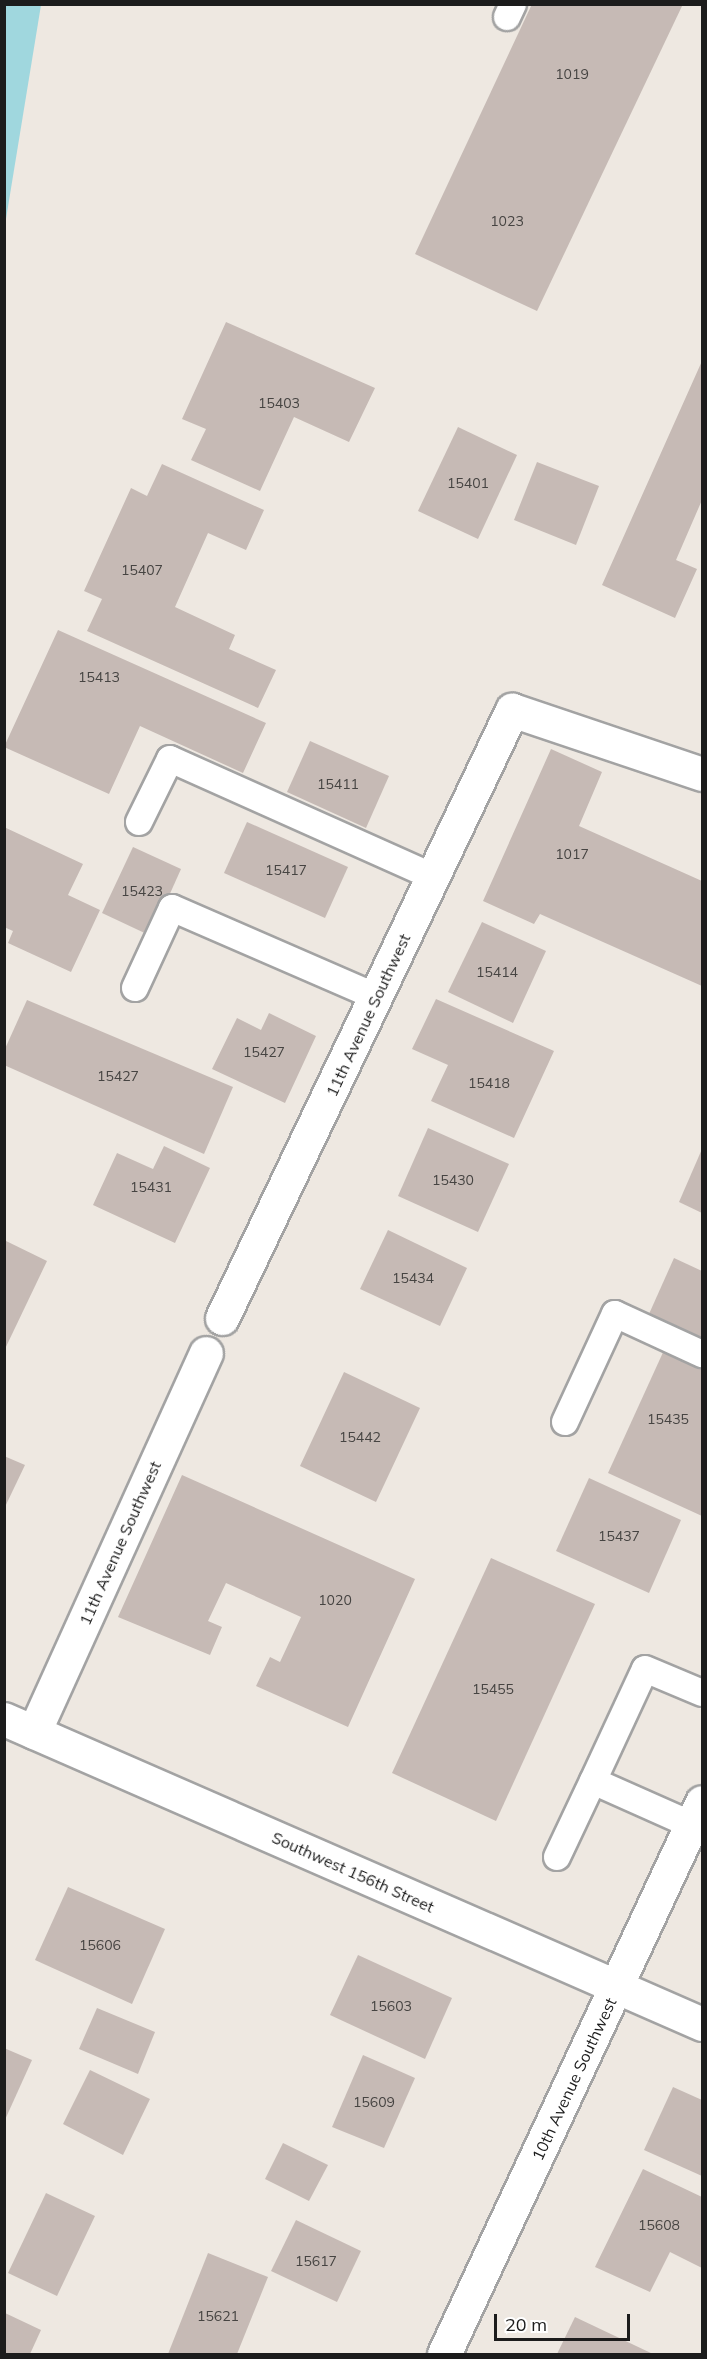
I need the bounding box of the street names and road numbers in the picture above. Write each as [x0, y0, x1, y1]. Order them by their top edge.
street label: 11th Avenue Southwest [322, 931, 414, 1099]
street label: 11th Avenue Southwest [75, 1458, 165, 1628]
street label: Southwest 156th Street [269, 1828, 437, 1916]
street label: 10th Avenue Southwest [528, 1995, 620, 2163]

